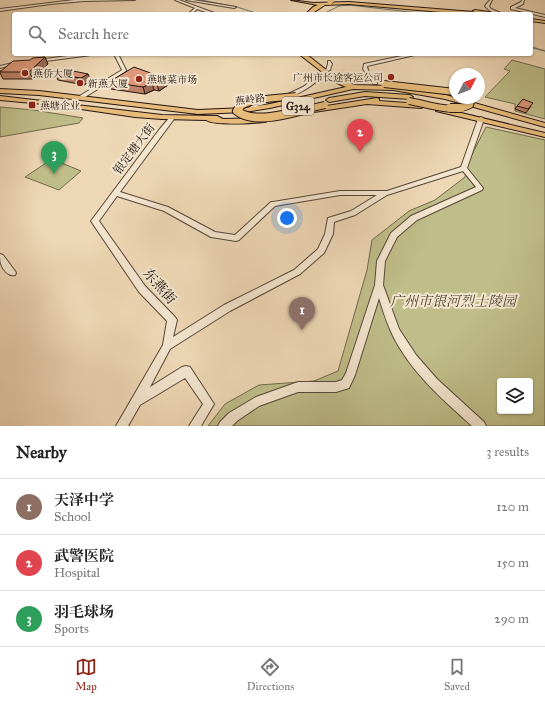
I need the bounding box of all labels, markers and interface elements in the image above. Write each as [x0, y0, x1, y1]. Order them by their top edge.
search box [12, 12, 533, 56]
icon: search [26, 23, 48, 45]
text: Search here [58, 25, 129, 43]
marker: 燕侨大厦 [20, 68, 30, 78]
place label: 燕侨大厦 [33, 68, 73, 80]
north arrow [449, 68, 485, 104]
place label: 广州市长途客运公司 [293, 72, 383, 84]
marker: 广州市长途客运公司 [386, 72, 396, 82]
marker: 燕塘菜市场 [134, 74, 144, 84]
place label: 燕塘菜市场 [147, 74, 197, 86]
marker: 新燕大厦 [75, 78, 85, 88]
place label: 新燕大厦 [88, 78, 128, 90]
street label: 燕岭路 [235, 92, 266, 108]
road number: G324 [282, 97, 314, 115]
marker: 燕塘企业 [27, 100, 37, 110]
place label: 燕塘企业 [40, 100, 80, 112]
pin: 2 [347, 119, 373, 152]
street label: 银定塘大街 [110, 120, 158, 177]
pin: 3 [41, 141, 67, 174]
your location [277, 208, 297, 228]
street label: 东燕街 [139, 265, 180, 308]
park label: 广州市银河烈士陵园 [390, 293, 518, 310]
pin: 1 [289, 297, 315, 330]
map controls [497, 378, 533, 414]
button: layers [497, 378, 533, 414]
text: Nearby [16, 442, 67, 463]
text: 3 results [486, 444, 529, 460]
text: 天泽中学 [54, 491, 114, 509]
text: 1 [26, 499, 32, 515]
text: 120 m [496, 499, 529, 515]
text: School [54, 509, 91, 525]
text: 武警医院 [54, 547, 114, 565]
text: 2 [26, 555, 32, 571]
text: 150 m [497, 555, 529, 571]
text: Hospital [54, 565, 100, 581]
text: 羽毛球场 [54, 603, 114, 621]
text: 3 [26, 611, 32, 627]
text: 290 m [494, 611, 529, 627]
text: Sports [54, 621, 89, 637]
tab: Map [75, 656, 97, 693]
tab: Directions [247, 656, 294, 693]
tab: Saved [444, 656, 470, 693]

